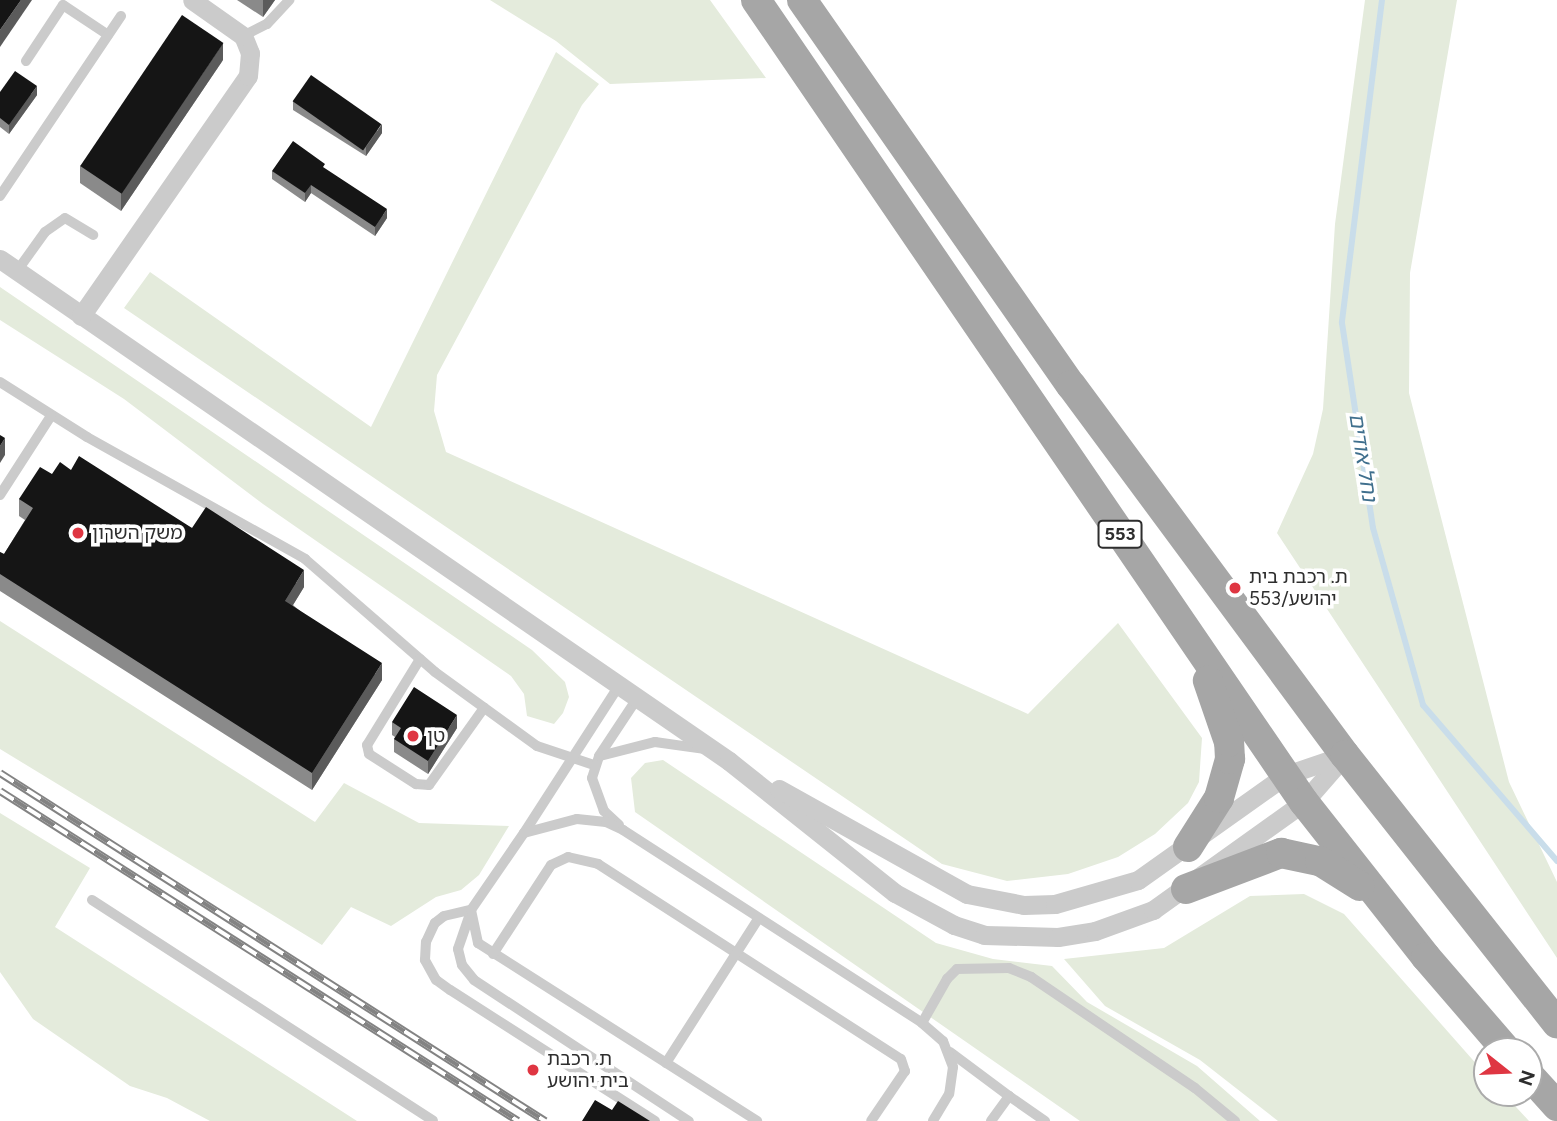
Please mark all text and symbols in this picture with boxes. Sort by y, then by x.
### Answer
water label: נחל אודים [1344,411,1382,503]
road number: 553 [1097,520,1143,548]
place label: משק השרון [92,522,183,544]
marker: משק השרון [70,525,86,541]
place label: ת. רכבת בית יהושע/553 [1249,566,1348,610]
marker: ת. רכבת בית יהושע/553 [1227,580,1243,596]
place label: טן [427,725,445,747]
marker: טן [405,728,421,744]
north arrow [1473,1037,1543,1107]
place label: ת. רכבת בית יהושע [547,1048,629,1092]
marker: ת. רכבת בית יהושע [525,1062,541,1078]
text: N [1513,1067,1540,1089]

